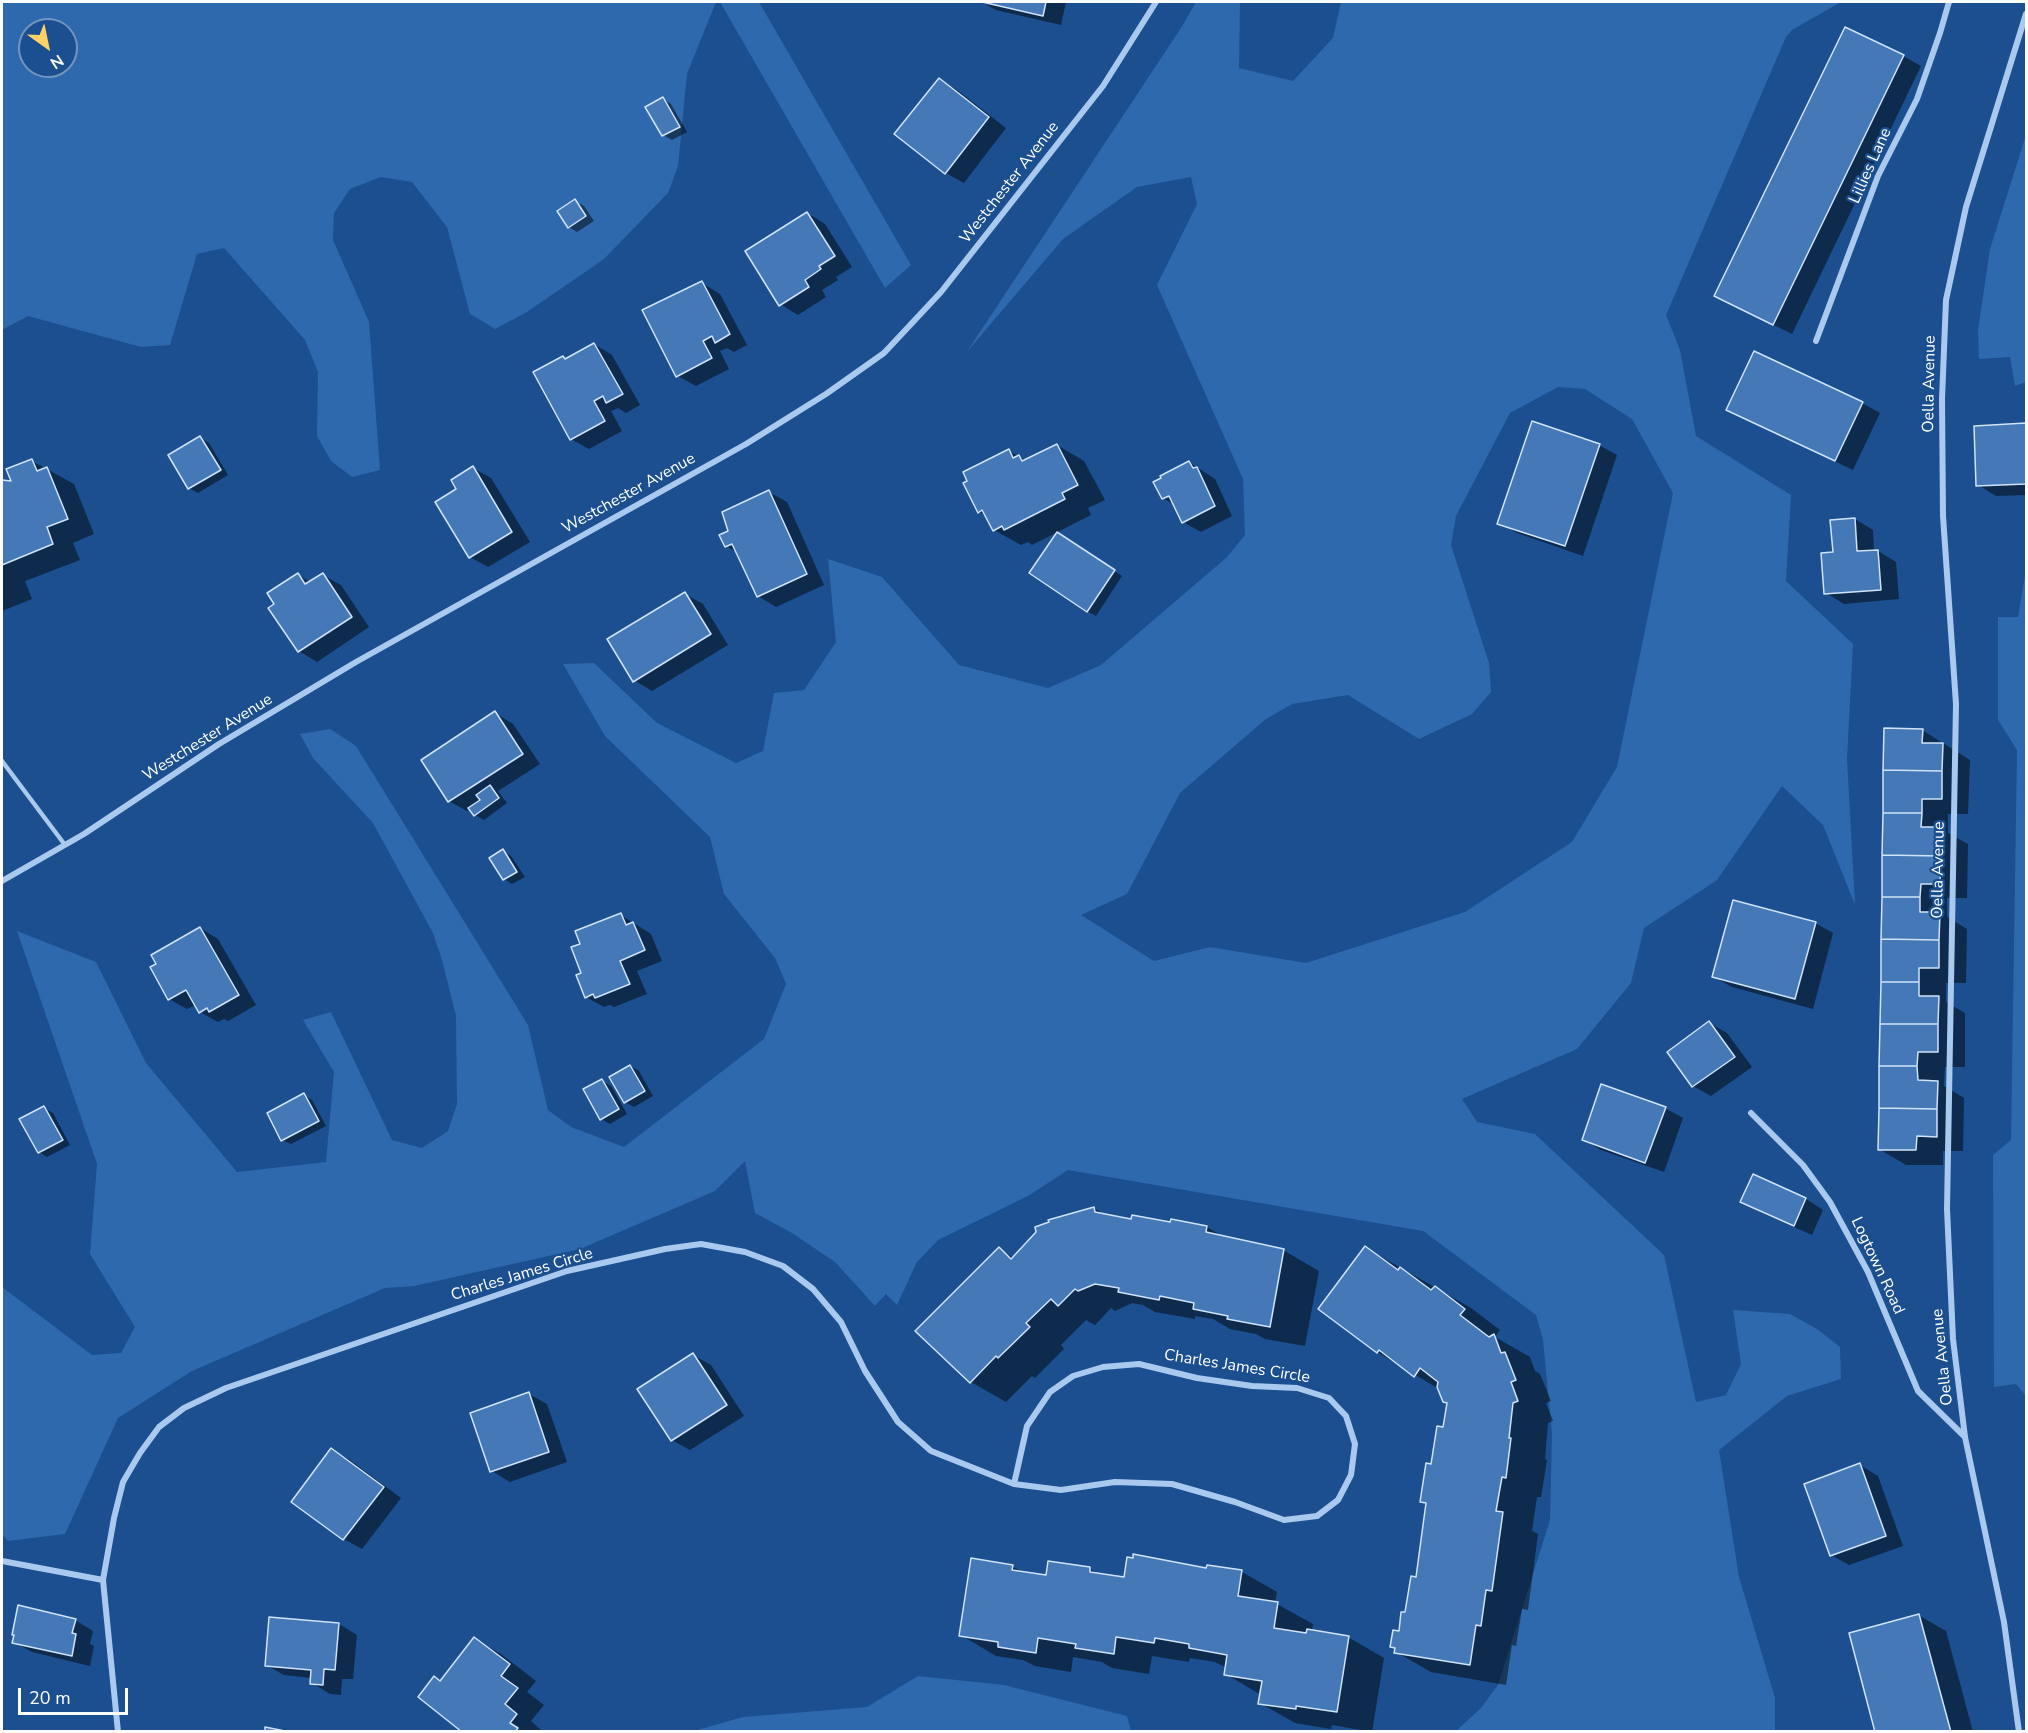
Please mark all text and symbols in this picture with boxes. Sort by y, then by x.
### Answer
north arrow [18,18,78,78]
text: N [46,49,68,74]
street label: Westchester Avenue [956,118,1064,248]
street label: Lillies Lane [1846,125,1896,207]
street label: Oella Avenue [1920,335,1940,433]
street label: Westchester Avenue [559,449,699,539]
street label: Westchester Avenue [140,690,276,786]
street label: Oella Avenue [1929,821,1949,919]
street label: Logtown Road [1846,1214,1908,1318]
street label: Charles James Circle [449,1244,595,1306]
street label: Oella Avenue [1928,1308,1958,1406]
street label: Charles James Circle [1163,1346,1311,1388]
scale bar [21,1676,130,1714]
text: 20 m [29,1686,71,1710]

